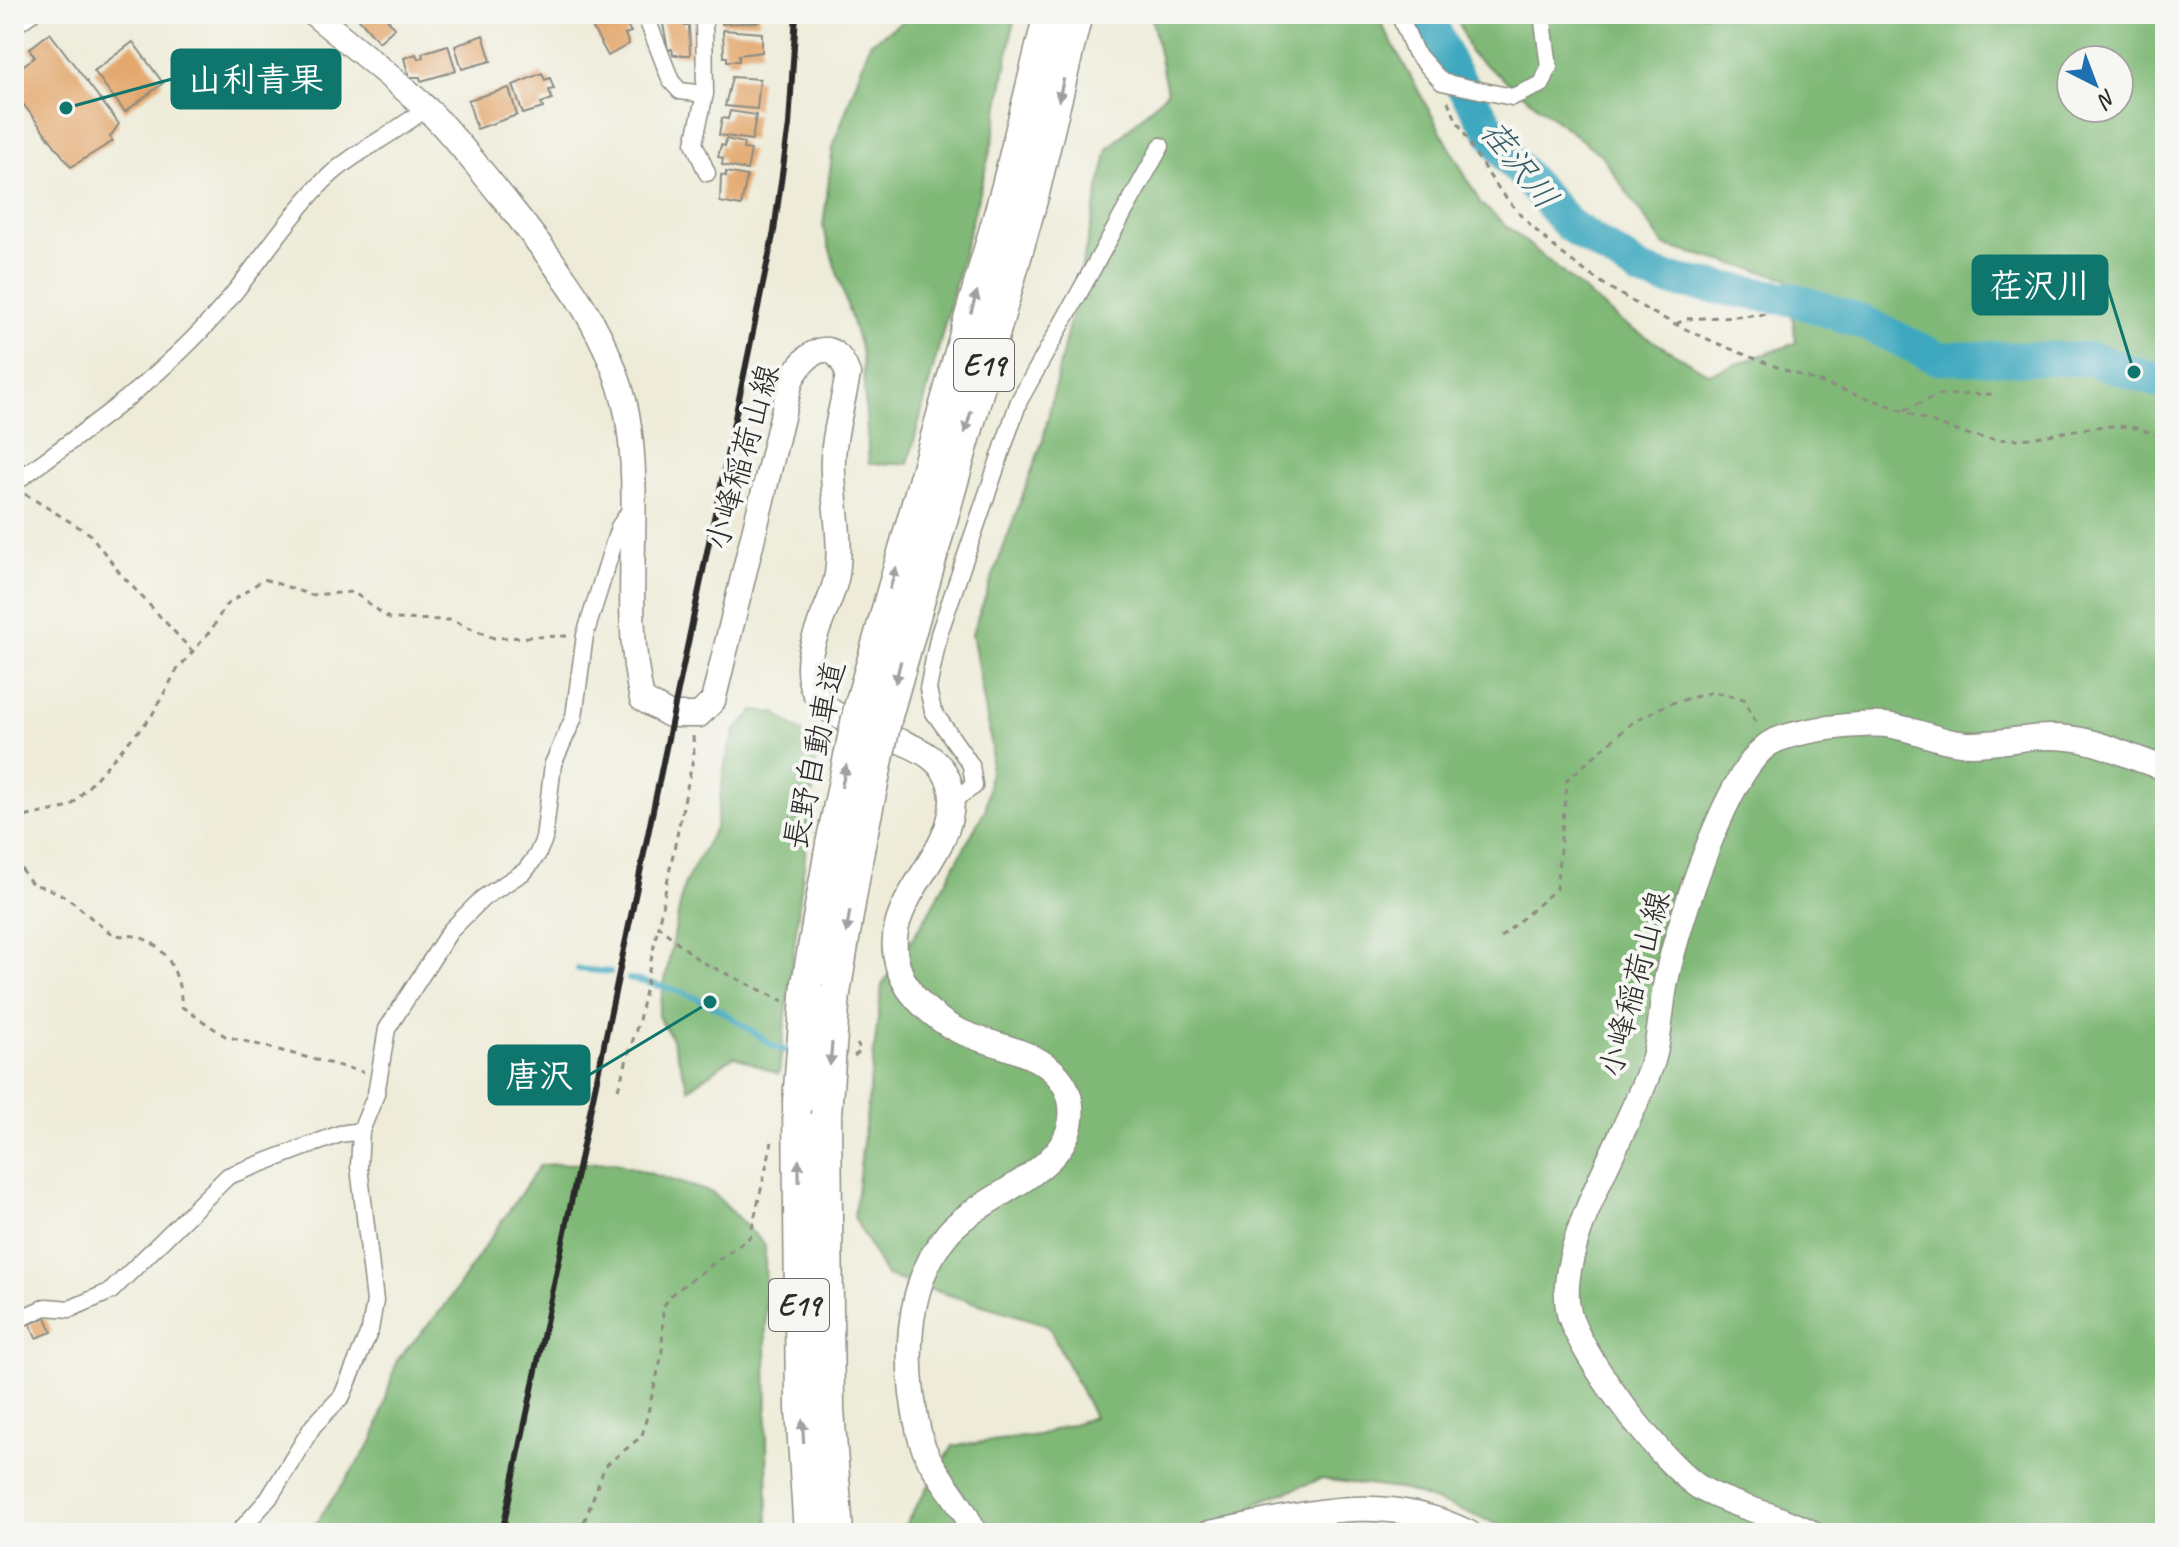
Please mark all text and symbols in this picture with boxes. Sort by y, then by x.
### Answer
north arrow [2055,44,2135,124]
callout: 山利青果 [172,50,340,108]
text: 山利青果 [188,58,324,101]
one-way arrow [1054,78,1066,103]
text: N [2091,83,2122,115]
water label: 荏沢川 [1471,111,1568,218]
callout: 荏沢川 [1973,256,2107,314]
text: 荏沢川 [1989,264,2091,307]
one-way arrow [968,289,981,313]
road number: E19 [954,339,1014,391]
street label: 小峰稲荷山線 [696,359,789,555]
one-way arrow [961,410,974,434]
one-way arrow [888,566,900,591]
street label: 長野自動車道 [774,657,855,853]
one-way arrow [892,659,904,684]
one-way arrow [838,763,851,788]
street label: 小峰稲荷山線 [1590,886,1679,1082]
one-way arrow [841,909,854,934]
one-way arrow [824,1042,837,1067]
callout: 唐沢 [489,1046,589,1104]
text: 唐沢 [505,1054,573,1097]
one-way arrow [793,1158,805,1183]
road number: E19 [769,1279,829,1331]
one-way arrow [796,1418,809,1443]

